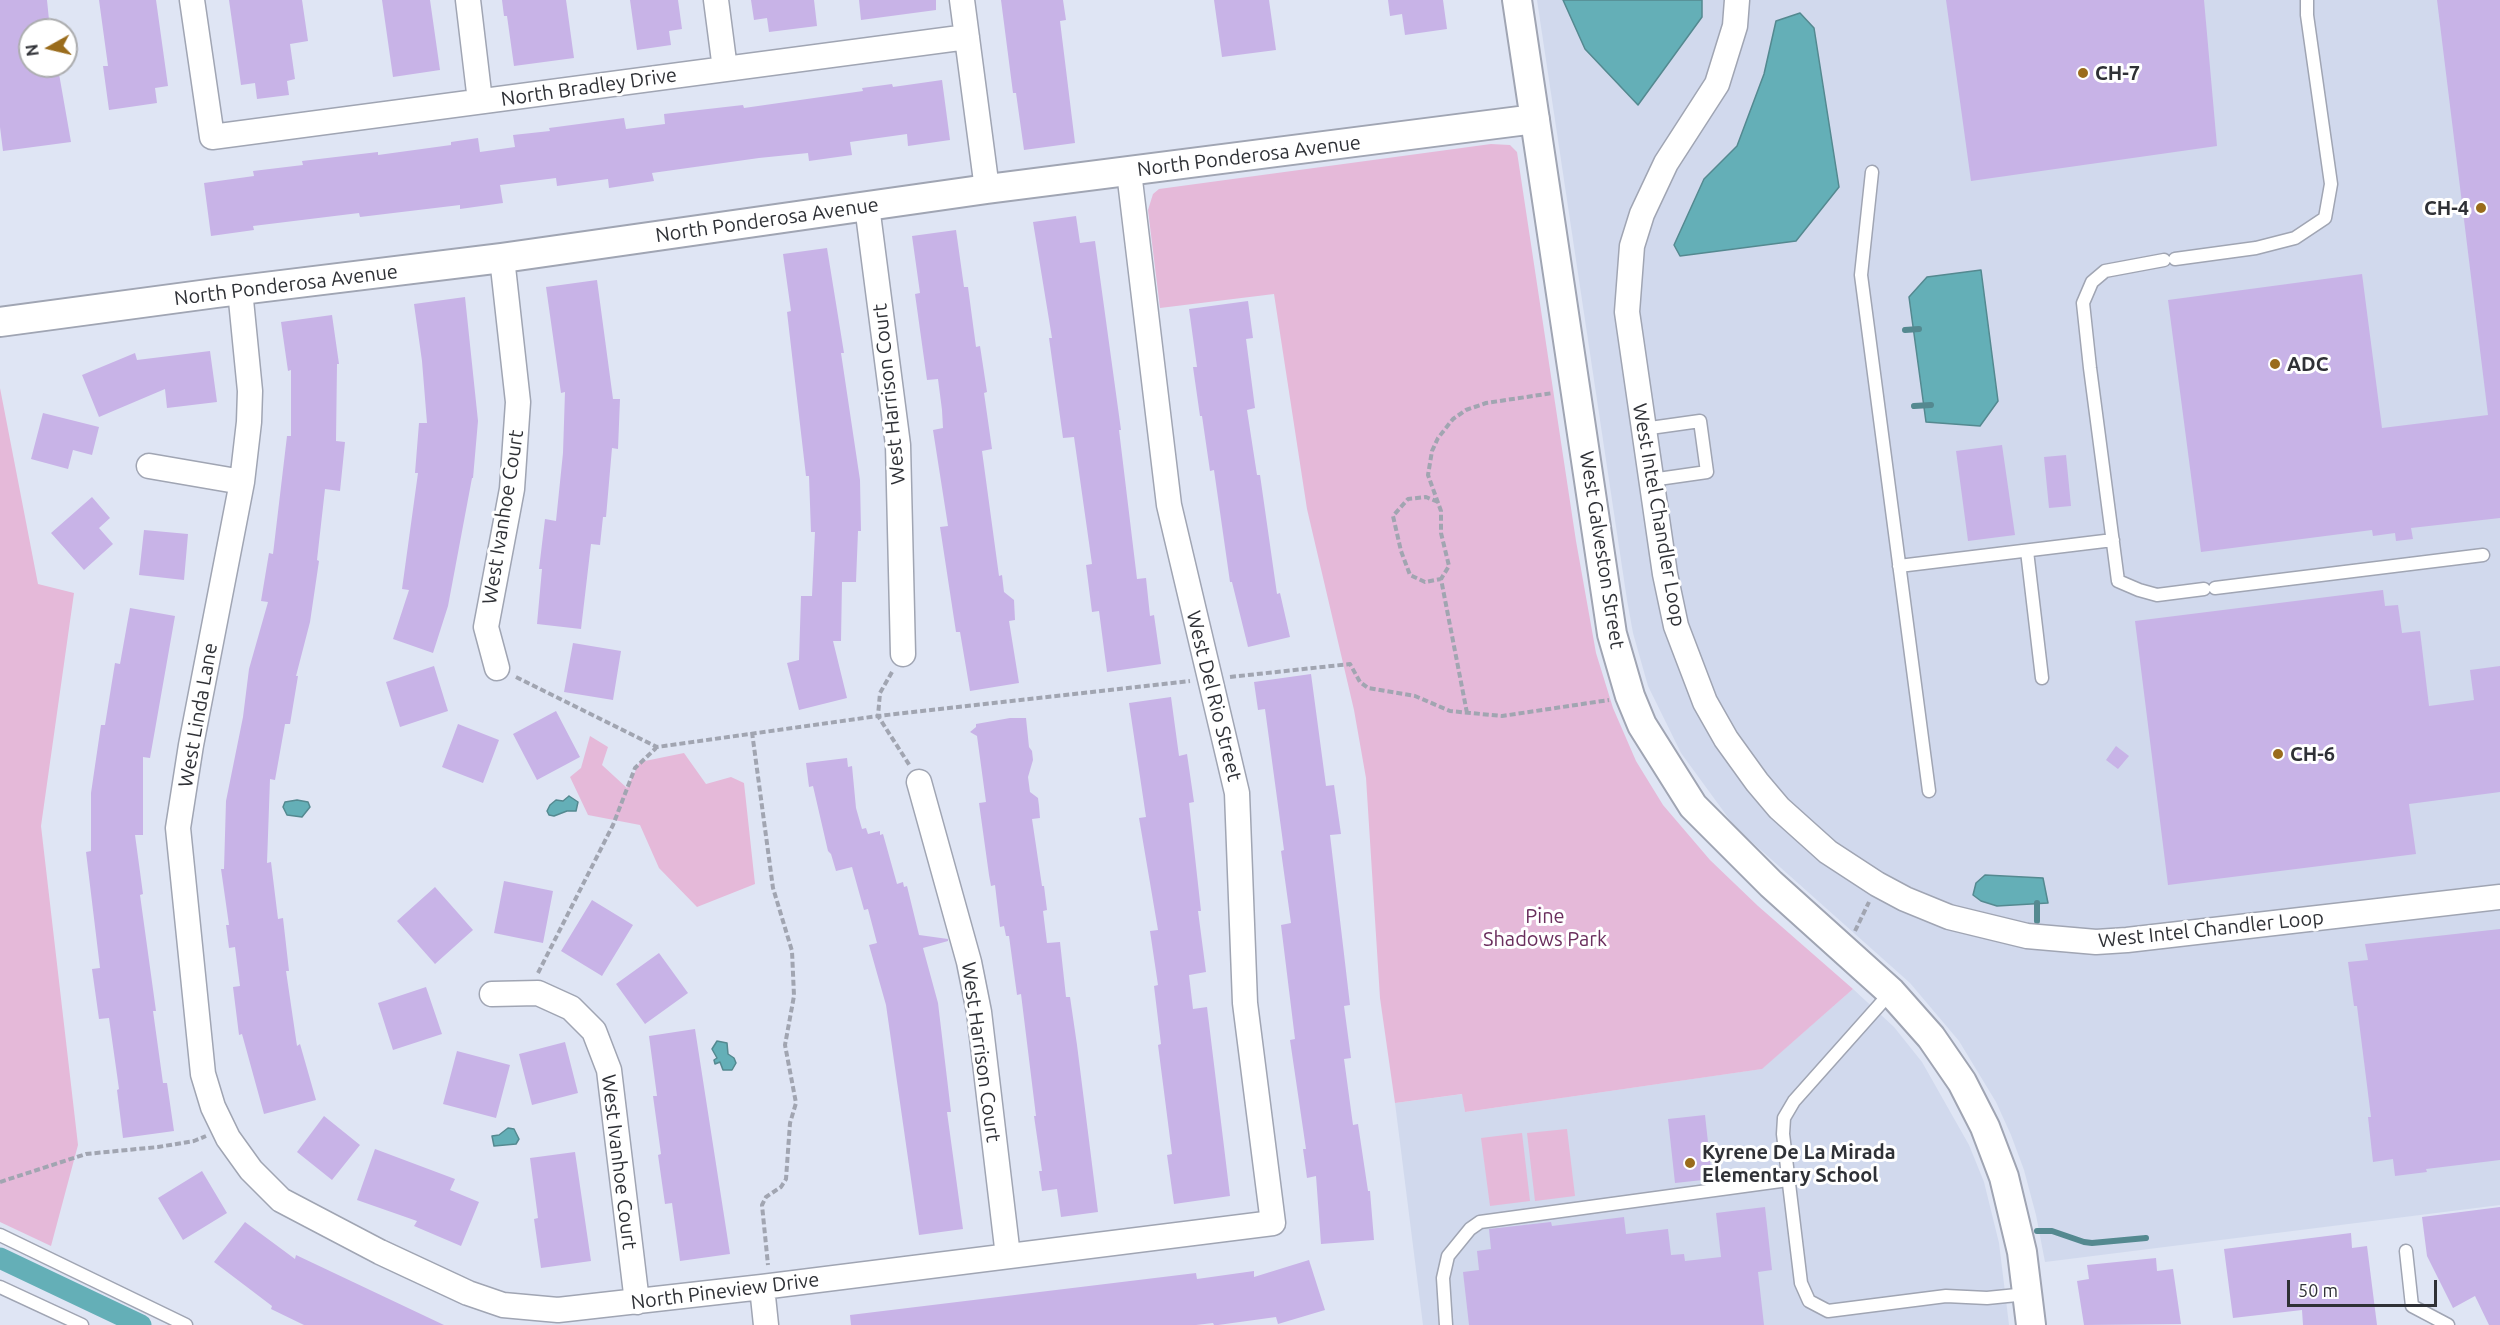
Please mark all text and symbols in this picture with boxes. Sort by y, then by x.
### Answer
north arrow [18,18,78,78]
text: N [22,43,42,57]
place label: CH-7 [2095,61,2140,85]
street label: North Bradley Drive [499,63,679,111]
marker: CH-7 [2076,66,2090,80]
street label: North Ponderosa Avenue [1136,130,1362,182]
street label: North Ponderosa Avenue [654,192,880,248]
place label: CH-4 [2424,196,2469,220]
marker: CH-4 [2474,201,2488,215]
street label: North Ponderosa Avenue [173,259,399,311]
street label: West Harrison Court [868,302,910,486]
place label: ADC [2287,352,2328,376]
marker: ADC [2268,357,2282,371]
street label: West Intel Chandler Loop [1628,401,1690,629]
street label: West Ivanhoe Court [477,428,529,606]
street label: West Galveston Street [1575,449,1629,651]
street label: West Del Rio Street [1181,608,1247,784]
street label: West Linda Lane [173,641,223,789]
place label: CH-6 [2290,742,2335,766]
marker: CH-6 [2271,747,2285,761]
park label: Pine Shadows Park [1483,904,1607,951]
street label: West Intel Chandler Loop [2097,905,2325,953]
street label: West Harrison Court [956,960,1006,1144]
street label: West Ivanhoe Court [596,1073,642,1251]
place label: Kyrene De La Mirada Elementary School [1702,1140,1895,1187]
marker: Kyrene De La Mirada Elementary School [1683,1156,1697,1170]
street label: North Pineview Drive [629,1268,821,1314]
scale bar [2290,1268,2440,1306]
text: 50 m [2298,1280,2338,1300]

